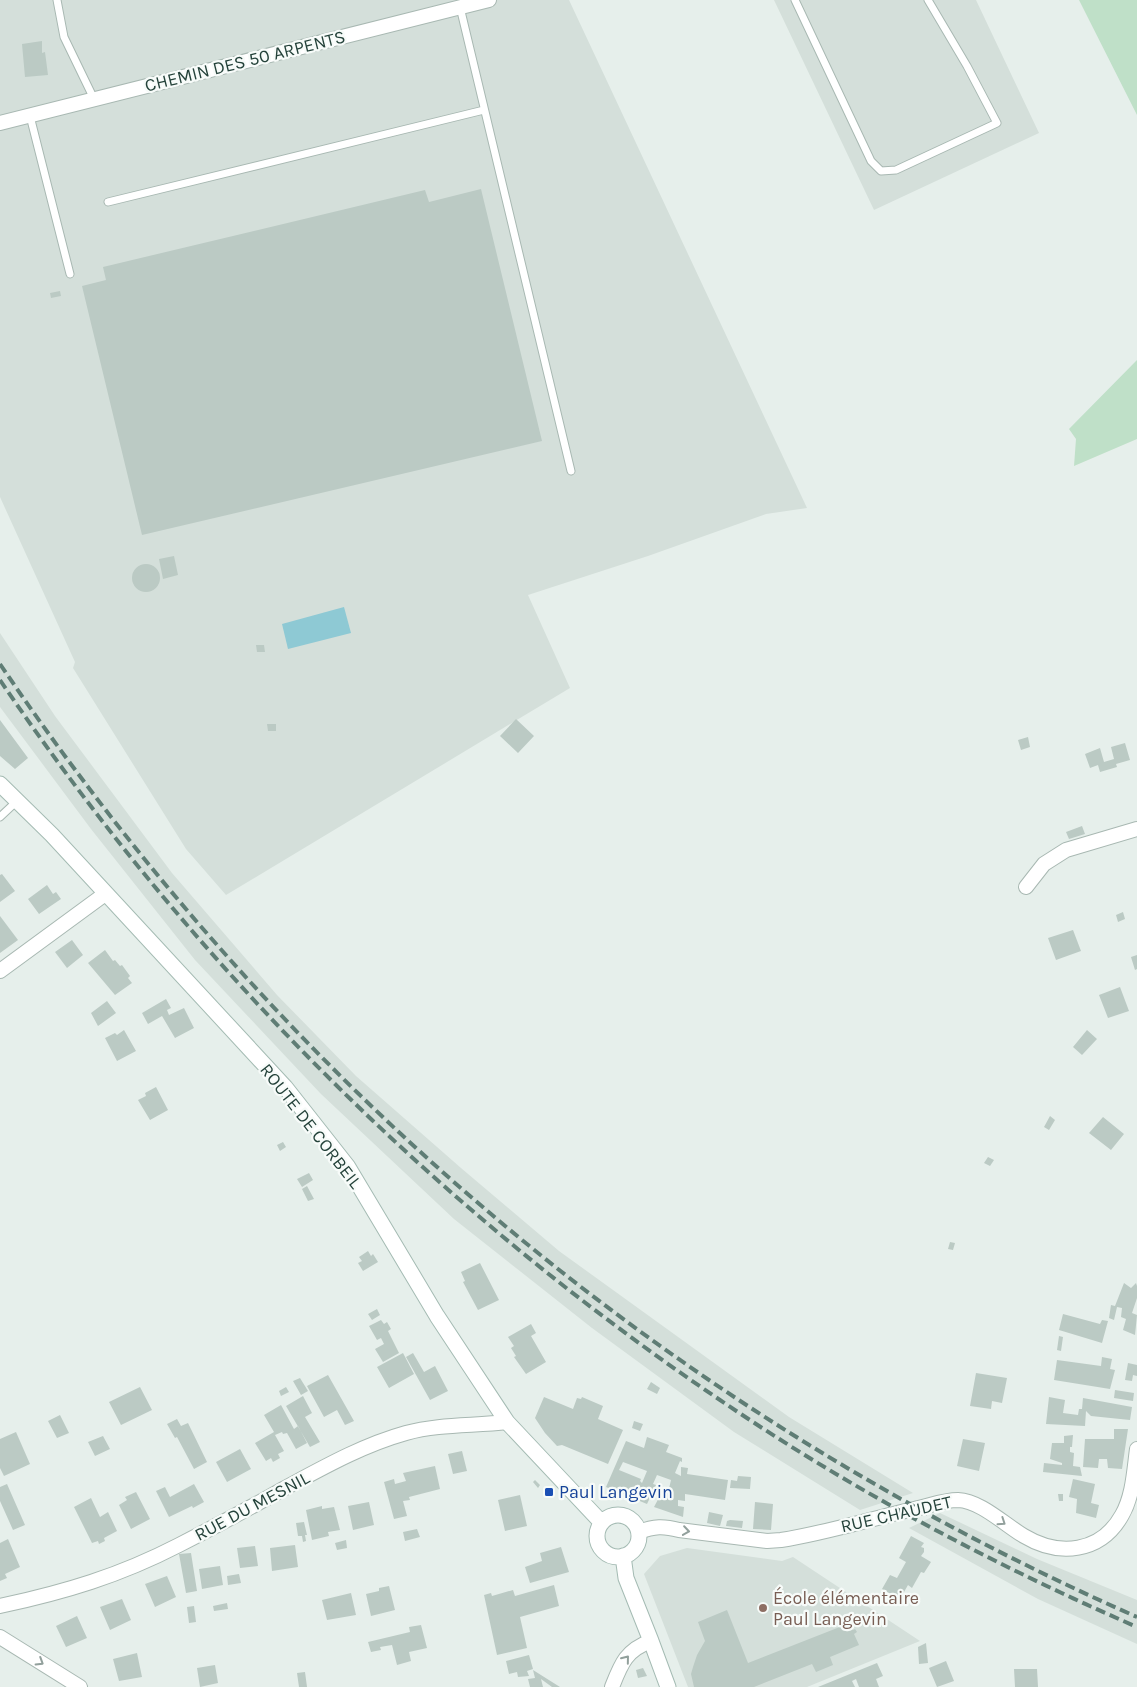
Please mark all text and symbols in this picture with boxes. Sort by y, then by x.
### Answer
street label: CHEMIN DES 50 ARPENTS [142,25,348,97]
street label: ROUTE DE CORBEIL [255,1059,367,1193]
street label: RUE DU MESNIL [191,1466,314,1546]
place label: Paul Langevin [559,1481,673,1503]
marker: Paul Langevin [543,1486,555,1498]
street label: RUE CHAUDET [838,1491,954,1537]
one-way arrow [997,1516,1006,1525]
one-way arrow [683,1525,691,1536]
place label: École élémentaire Paul Langevin [773,1586,919,1630]
marker: École élémentaire Paul Langevin [757,1602,769,1614]
one-way arrow [35,1655,44,1665]
one-way arrow [620,1655,629,1664]

